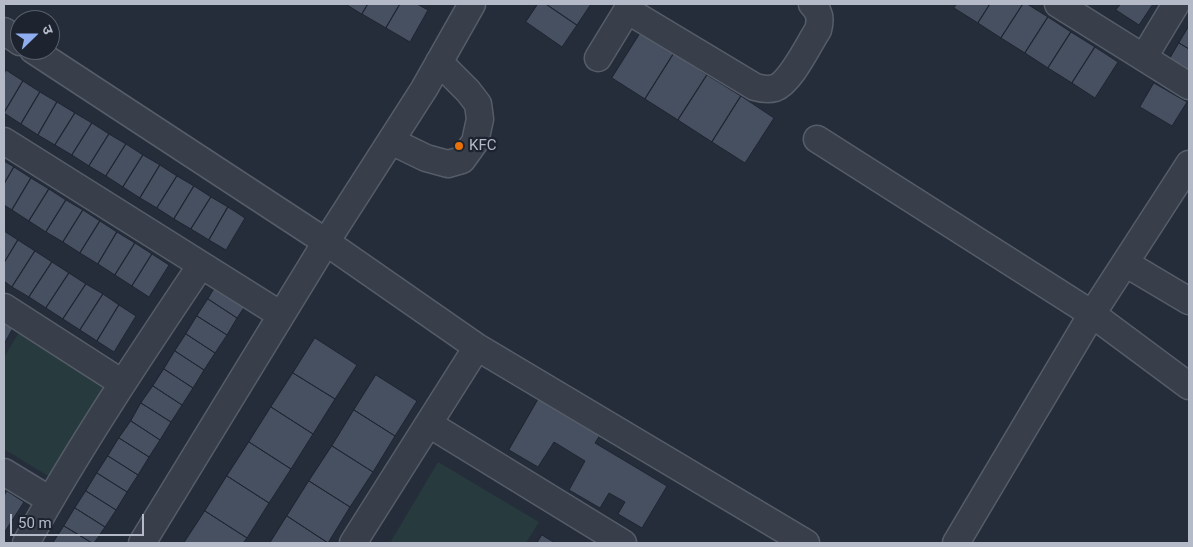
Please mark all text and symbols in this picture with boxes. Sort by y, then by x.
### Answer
north arrow [10,10,60,60]
text: उ [39,23,57,37]
place label: KFC [469,137,496,155]
marker: KFC [453,140,465,152]
scale bar [12,504,146,536]
text: 50 m [18,514,52,532]

